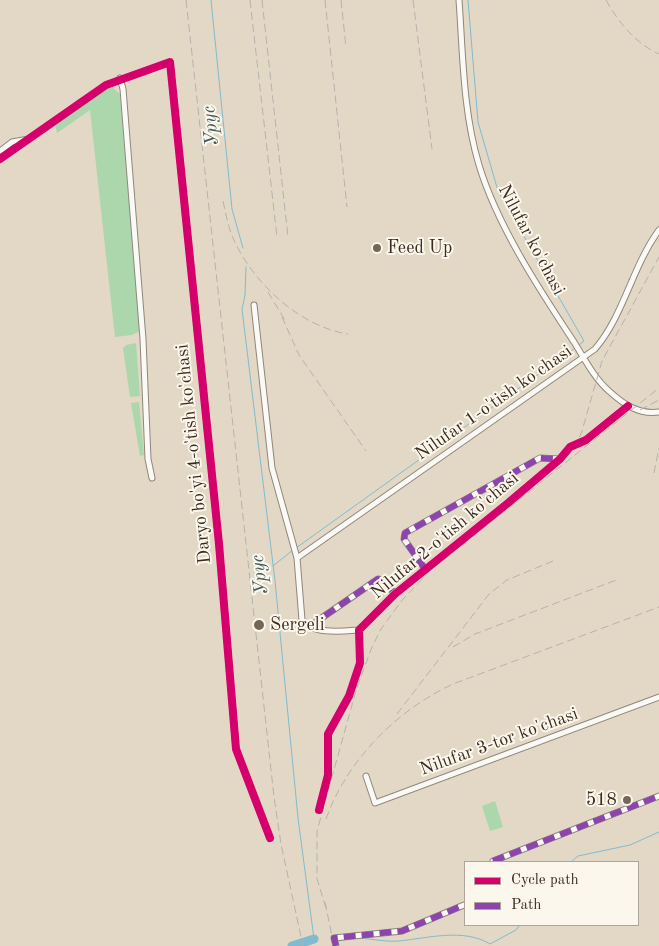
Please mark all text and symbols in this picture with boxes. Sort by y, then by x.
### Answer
water label: Урус [198,104,224,148]
street label: Nilufar ko'chasi [493,181,569,299]
place label: Feed Up [387,237,452,259]
marker: Feed Up [371,242,383,254]
street label: Nilufar 1-o'tish ko'chasi [411,341,577,465]
street label: Daryo bo'yi 4-o'tish ko'chasi [172,343,216,565]
street label: Nilufar 2-o'tish ko'chasi [367,468,523,604]
water label: Урус [246,553,274,597]
place label: Sergeli [270,614,325,636]
marker: Sergeli [252,618,266,632]
street label: Nilufar 3-tor ko'chasi [417,703,581,781]
place label: 518 [586,789,617,811]
marker: 518 [621,794,633,806]
legend [464,861,639,926]
text: Cycle path [511,873,579,888]
text: Path [511,898,541,913]

